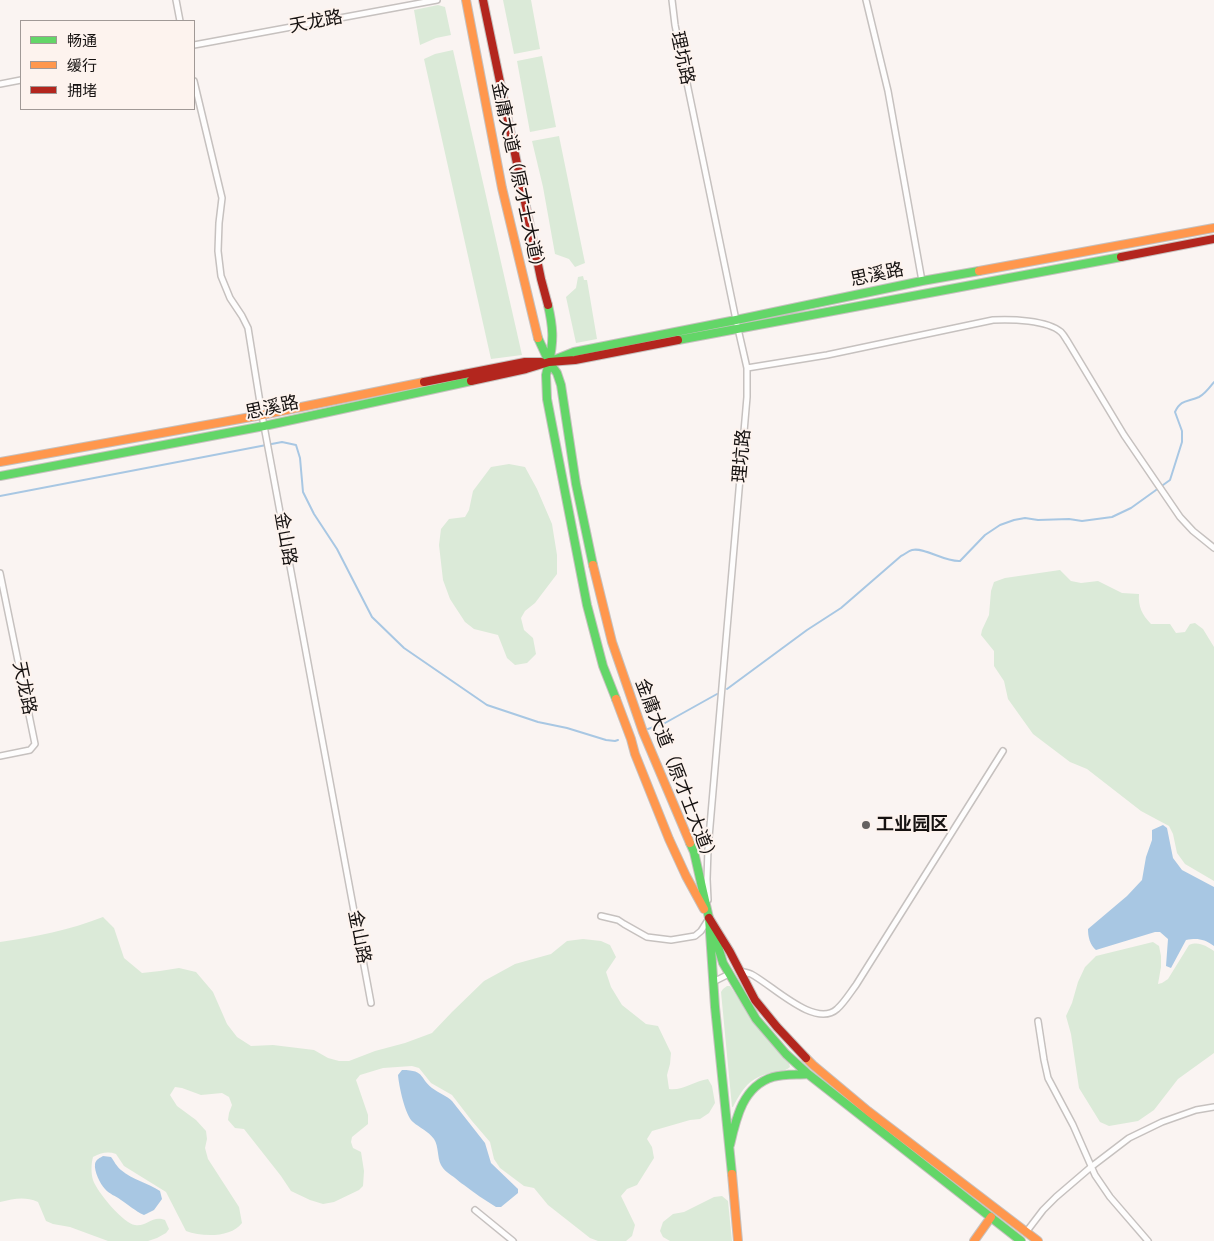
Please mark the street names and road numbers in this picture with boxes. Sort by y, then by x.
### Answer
street label: 天龙路 [287,6,345,38]
street label: 理坑路 [666,29,698,87]
street label: 金庸大道（原才士大道） [487,80,549,278]
street label: 思溪路 [848,259,906,291]
street label: 思溪路 [243,392,301,424]
street label: 理坑路 [729,428,755,484]
street label: 金山路 [270,511,300,567]
street label: 天龙路 [8,659,40,717]
street label: 金庸大道（原才士大道） [630,676,722,868]
street label: 金山路 [343,908,375,966]

